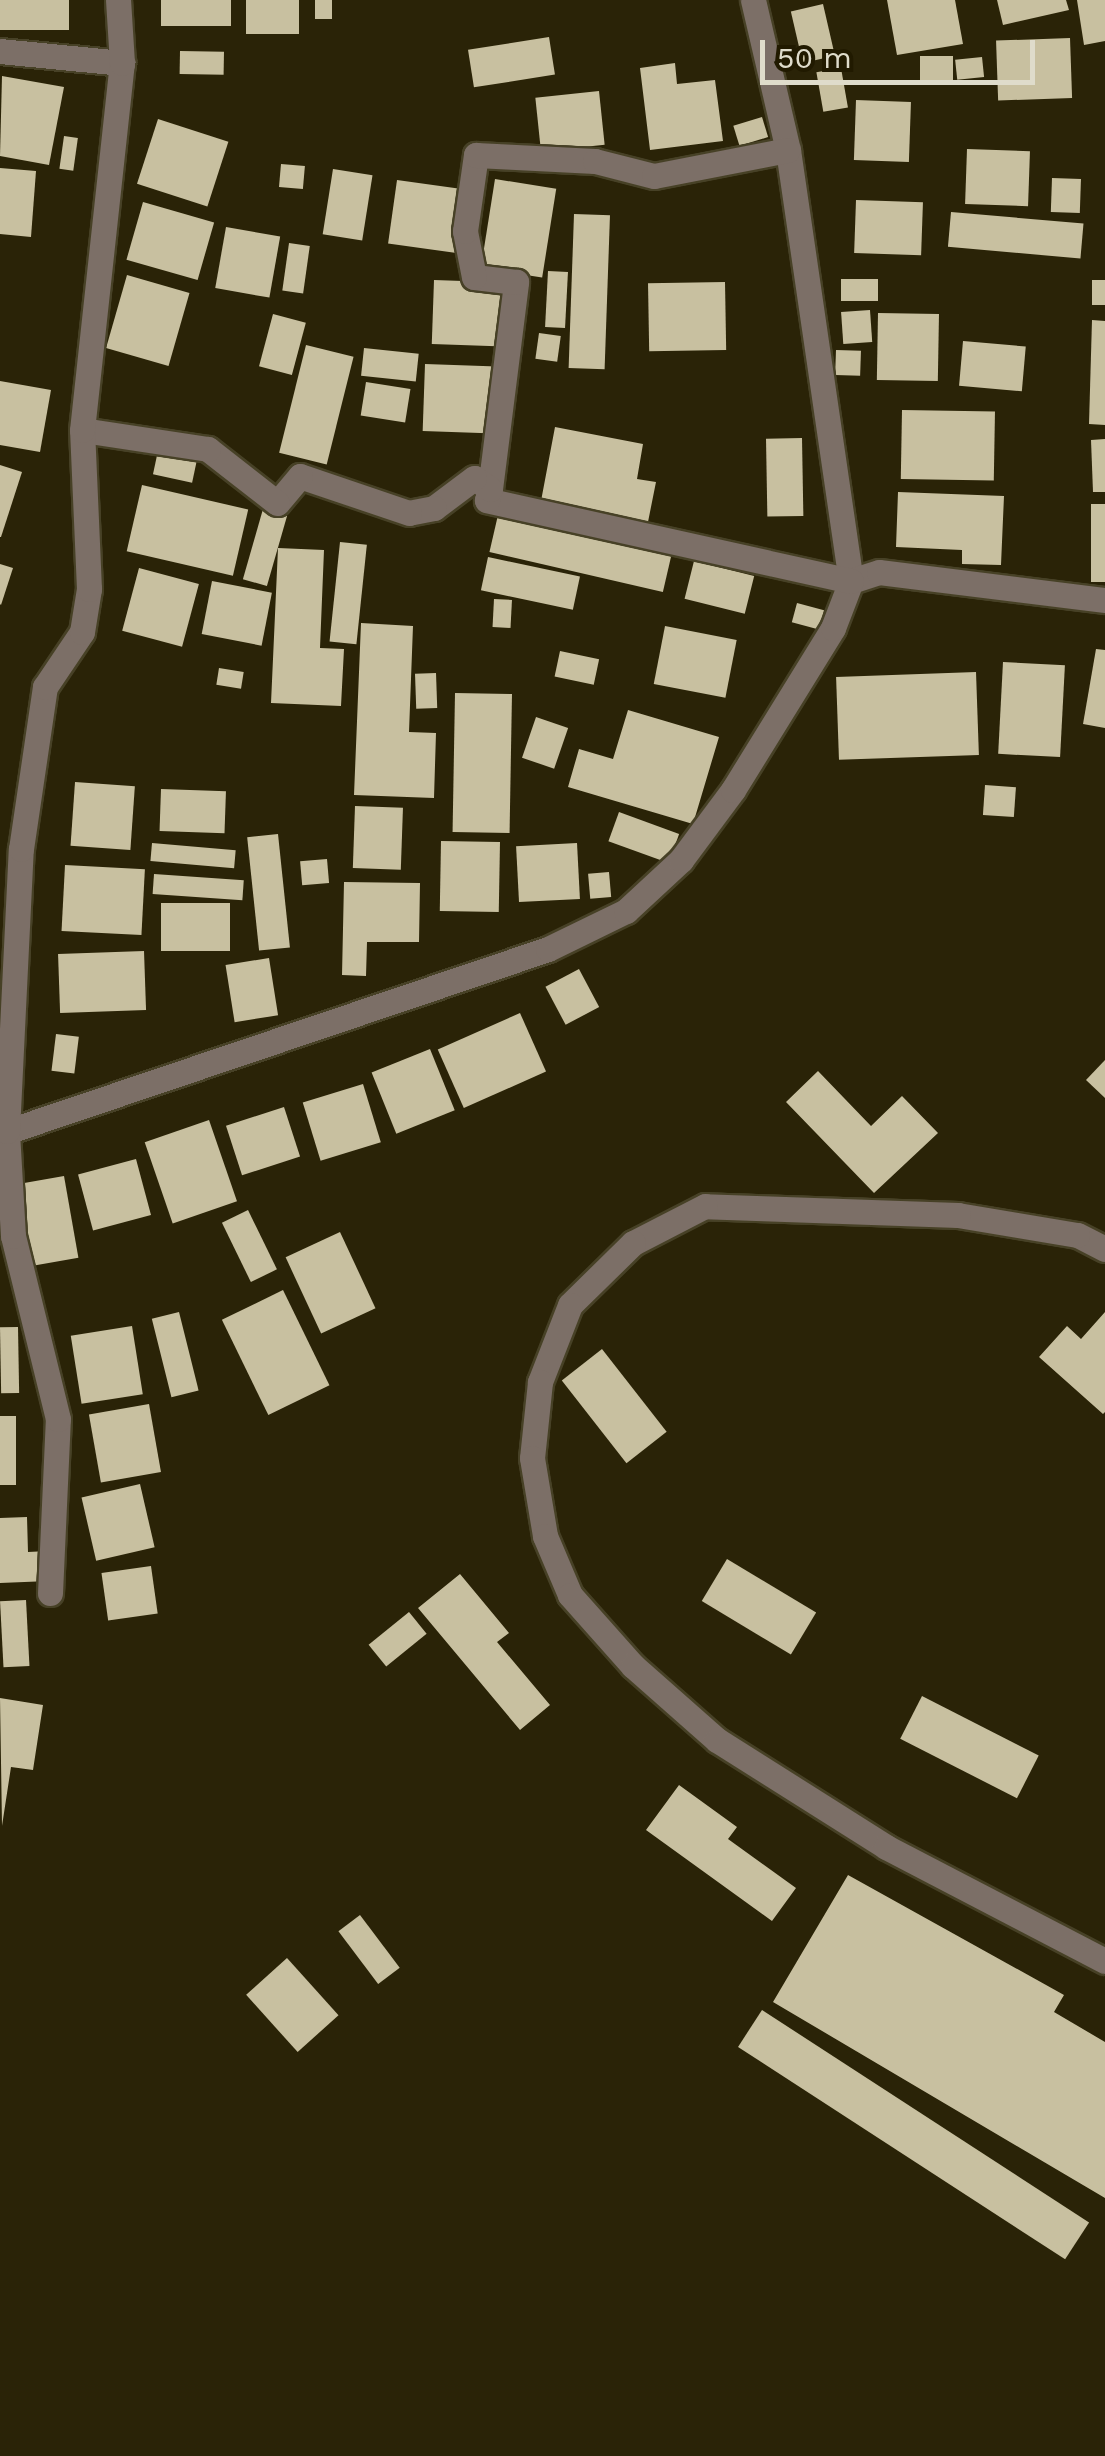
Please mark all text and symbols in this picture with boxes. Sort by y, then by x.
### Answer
scale bar [765,20,1040,82]
text: 50 m [777,40,852,75]

